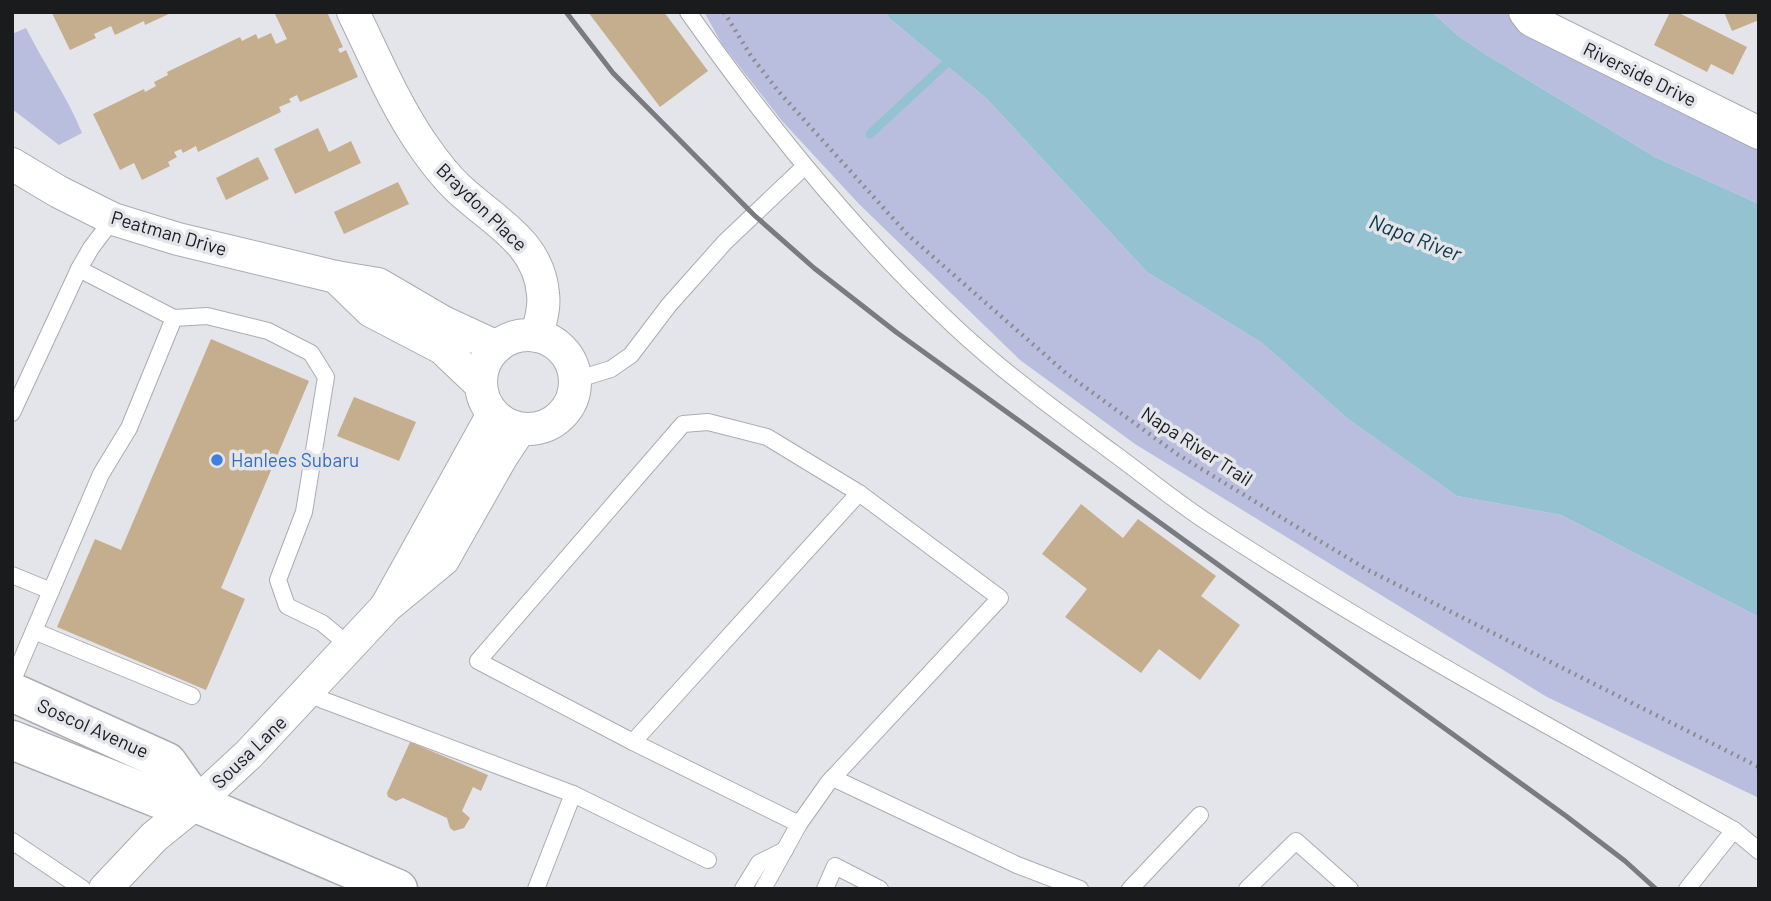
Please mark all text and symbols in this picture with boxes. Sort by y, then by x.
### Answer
street label: Riverside Drive [1580,36,1700,111]
street label: Braydon Place [432,158,532,256]
street label: Peatman Drive [109,205,230,260]
water label: Napa River [1366,208,1466,266]
street label: Napa River Trail [1137,401,1257,490]
place label: Hanlees Subaru [231,448,359,471]
marker: Hanlees Subaru [209,452,225,468]
street label: Soscol Avenue [34,693,152,762]
street label: Sousa Lane [206,710,291,793]

